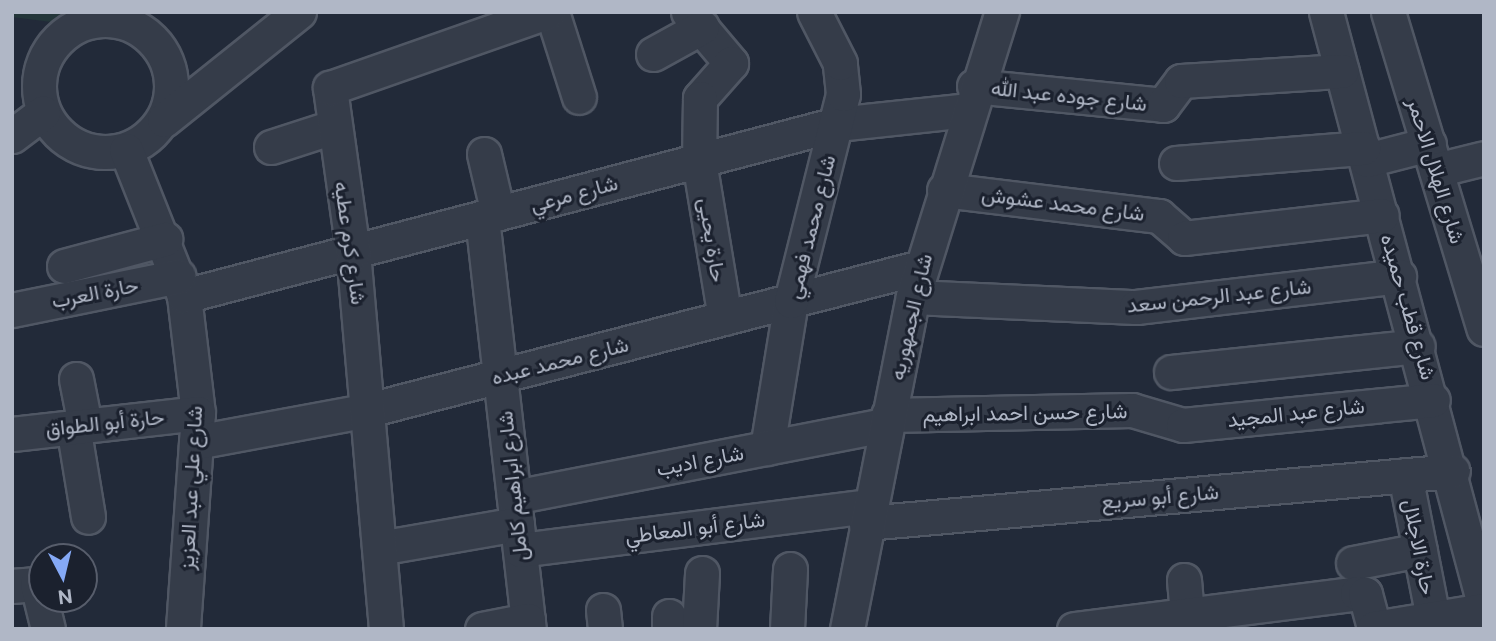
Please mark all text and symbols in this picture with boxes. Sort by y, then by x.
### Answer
street label: شارع جوده عبد الله [990,75,1148,117]
street label: شارع الهلال الاحمر [1402,95,1470,247]
street label: شارع محمد فهمي [781,153,841,301]
street label: شارع مرعي [527,170,621,218]
street label: شارع كرم عطيه [329,180,371,306]
street label: شارع محمد عشوش [980,182,1146,226]
street label: حارة يحيى [693,196,731,284]
street label: شارع قطب حميده [1375,231,1441,383]
street label: شارع الجمهوريه [884,251,938,383]
street label: حارة العرب [50,272,140,314]
street label: شارع عبد الرحمن سعد [1126,274,1312,318]
street label: شارع محمد عبده [489,332,631,390]
street label: شارع عبد المجيد [1226,393,1366,433]
street label: شارع حسن احمد ابراهيم [922,399,1128,427]
street label: حارة أبو الطواق [44,404,166,442]
street label: شارع علي عبد العزيز [174,405,208,571]
street label: شارع ابراهيم كامل [493,410,533,562]
street label: شارع اديب [654,440,746,482]
street label: شارع أبو سريع [1100,479,1220,515]
street label: حارة الاجلال [1397,497,1441,597]
street label: شارع أبو المعاطي [624,507,766,549]
north arrow [28,543,98,613]
text: N [57,585,74,609]

